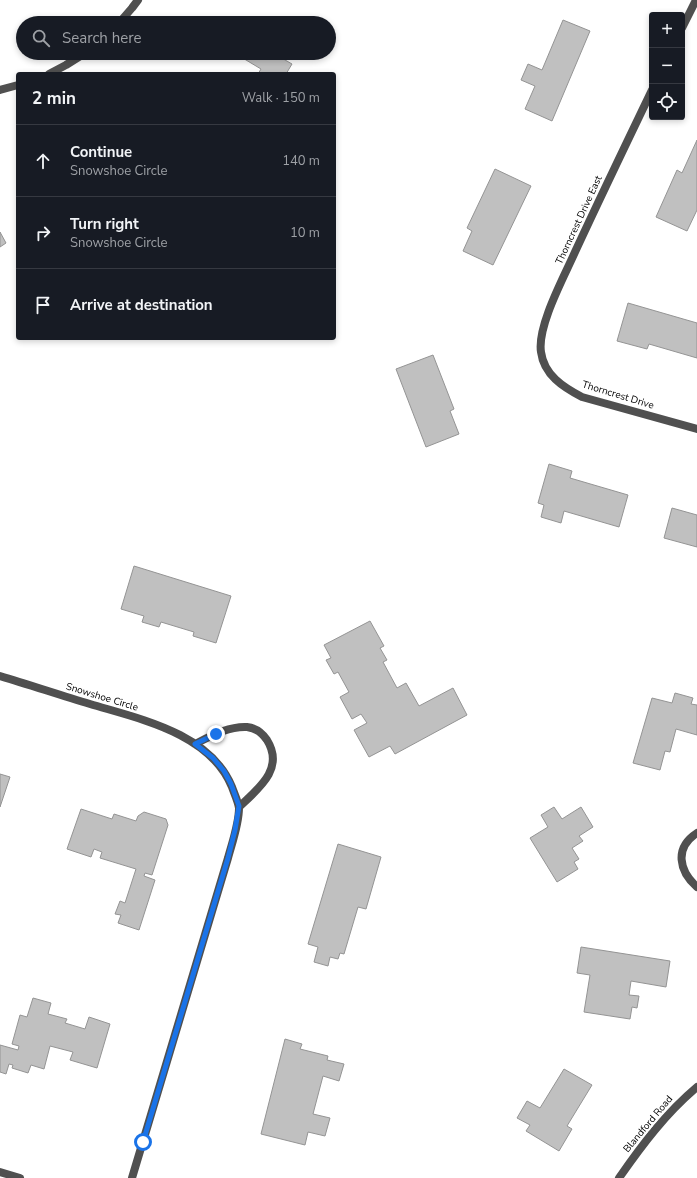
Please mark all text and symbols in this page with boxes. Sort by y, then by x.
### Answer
map controls [649,12,685,120]
button: + [649,12,685,48]
search box [16,16,336,60]
icon: search [30,27,52,49]
text: Search here [62,28,142,48]
button: − [649,48,685,84]
button: locate [649,84,685,120]
text: 2 min [32,87,76,110]
text: Walk · 150 m [242,89,320,107]
text: Continue [70,142,132,162]
icon: ahead [32,150,54,172]
text: 140 m [282,152,320,170]
text: Snowshoe Circle [70,162,168,180]
street label: Thorncrest Drive East [552,173,606,267]
text: Turn right [70,214,139,234]
icon: right [32,222,54,244]
text: 10 m [290,224,320,242]
text: Snowshoe Circle [70,234,168,252]
icon: arrive [32,294,54,316]
text: Arrive at destination [70,295,213,315]
street label: Thorncrest Drive [580,377,656,413]
street label: Snowshoe Circle [64,679,140,715]
route end [207,725,225,743]
street label: Blandford Road [620,1092,676,1155]
route start [134,1133,152,1151]

